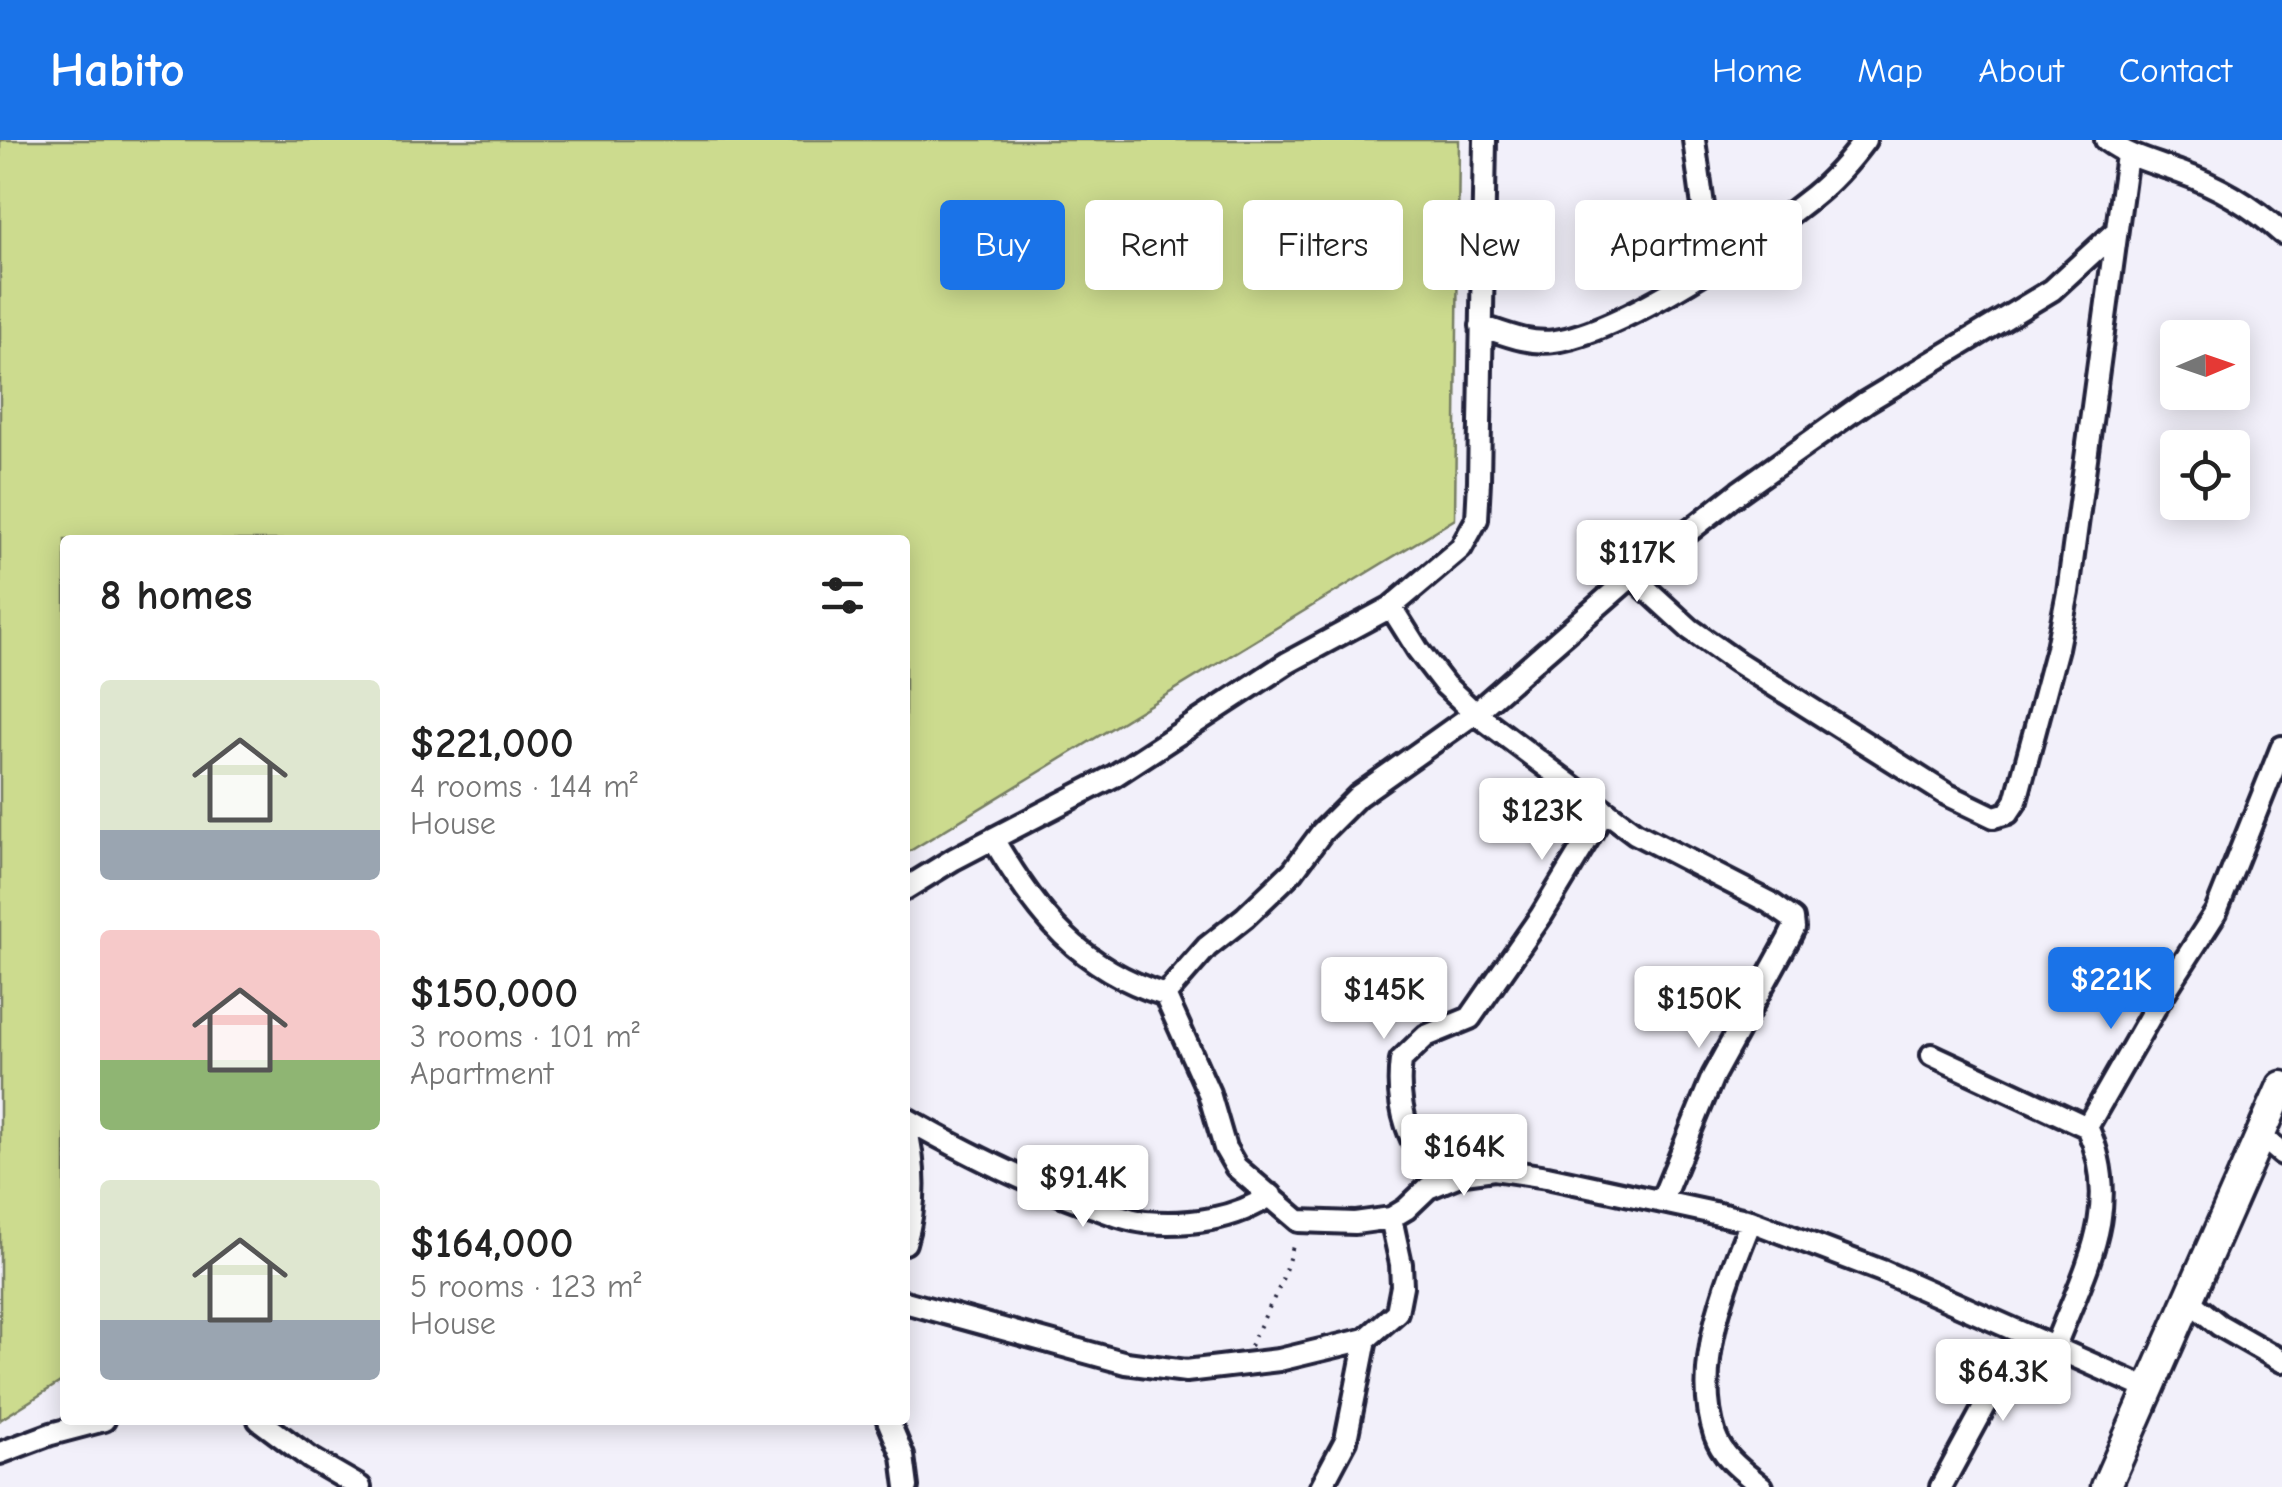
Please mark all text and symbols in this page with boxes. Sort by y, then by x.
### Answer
text: Habito [50,43,185,98]
text: Home [1712,50,1802,91]
text: Map [1857,50,1923,91]
text: About [1978,50,2064,91]
text: Contact [2119,50,2232,91]
chip: Buy [940,200,1065,290]
chip: Rent [1085,200,1223,290]
chip: Filters [1243,200,1403,290]
chip: New [1423,200,1555,290]
chip: Apartment [1575,200,1802,290]
north arrow [2160,320,2250,410]
map controls [2160,320,2250,520]
button: locate [2160,430,2250,520]
pin: $117K [1567,520,1707,605]
text: $117K [1599,534,1675,571]
icon: filters [815,568,870,623]
text: 8 homes [100,571,252,620]
text: $221,000 [410,719,574,768]
icon: home [180,720,300,840]
text: 4 rooms · 144 m² [410,768,638,805]
pin: $123K [1472,778,1612,863]
text: $123K [1501,792,1583,829]
text: House [410,805,496,842]
pin: $221K [2041,947,2181,1032]
pin: $145K [1314,957,1454,1042]
text: $221K [2070,961,2152,998]
pin: $150K [1629,966,1769,1051]
text: $150,000 [410,969,578,1018]
icon: home [180,970,300,1090]
text: $145K [1343,971,1425,1008]
text: $150K [1656,980,1742,1017]
text: 3 rooms · 101 m² [410,1018,640,1055]
text: Apartment [410,1055,553,1092]
pin: $164K [1394,1114,1534,1199]
text: $164K [1423,1128,1505,1165]
pin: $91.4K [1002,1145,1164,1230]
text: $91.4K [1039,1159,1127,1196]
text: $164,000 [410,1219,574,1268]
icon: home [180,1220,300,1340]
text: 5 rooms · 123 m² [410,1268,642,1305]
text: House [410,1305,496,1342]
pin: $64.3K [1922,1339,2084,1424]
text: $64.3K [1958,1353,2048,1390]

